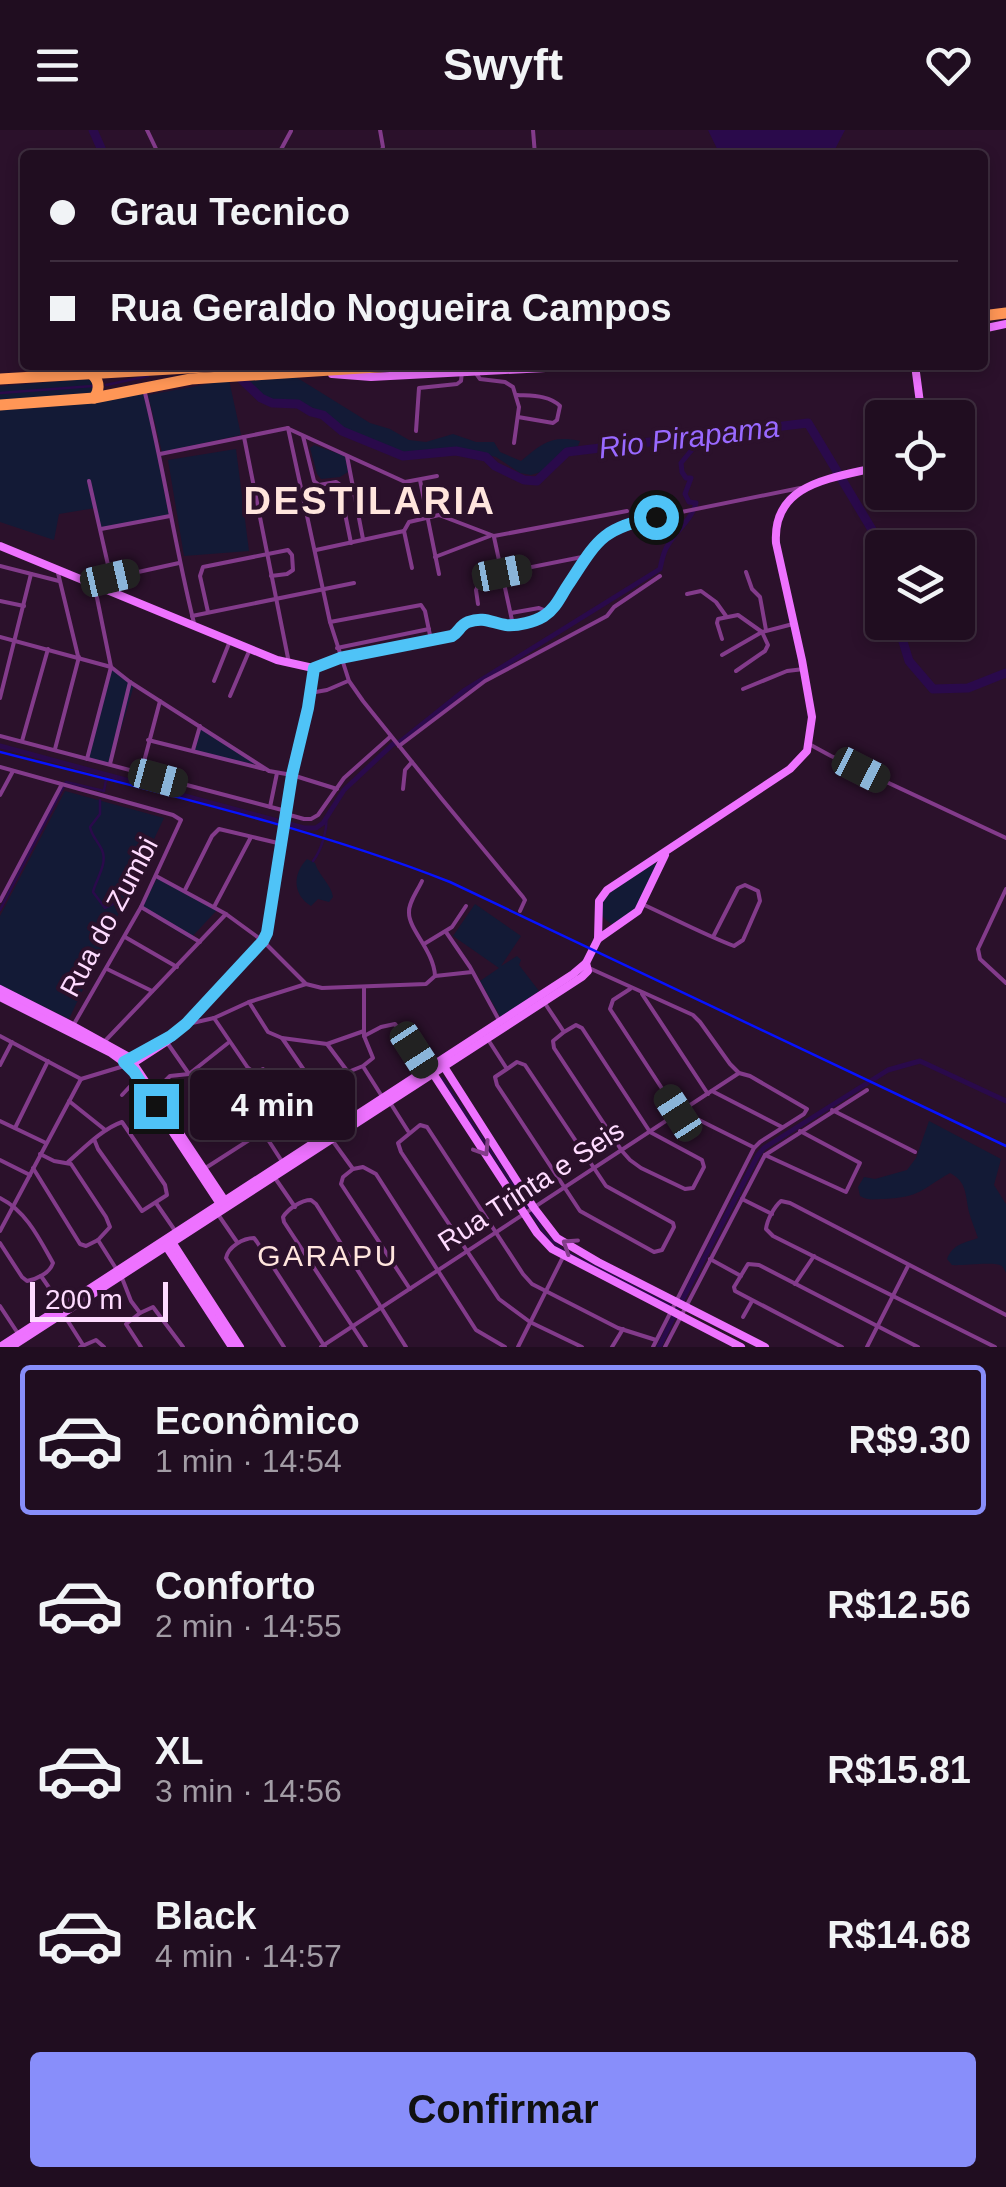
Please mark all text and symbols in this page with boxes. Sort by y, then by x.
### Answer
icon: menu [30,38,85,93]
icon: heart [921,38,976,93]
text: Swyft [443,39,563,90]
text: Grau Tecnico [110,191,350,233]
text: Rua Geraldo Nogueira Campos [110,287,672,329]
map controls [865,400,975,640]
button: locate [865,400,975,510]
water label: Rio Pirapama [597,410,781,464]
district label: DESTILARIA [244,480,497,522]
route start [634,495,679,540]
button: layers [865,530,975,640]
car [470,553,534,593]
car [77,557,143,599]
car [827,743,895,797]
car [125,756,191,800]
street label: Rua do Zumbi [54,832,164,1002]
car [385,1017,443,1083]
callout: 4 min [191,1071,356,1141]
car [649,1080,707,1146]
route end [134,1084,179,1129]
text: 4 min [231,1087,314,1123]
street label: Rua Trinta e Seis [432,1115,630,1257]
one-way arrow [471,1138,489,1157]
one-way arrow [562,1238,580,1257]
district label: GARAPU [257,1239,399,1272]
scale bar [30,1277,168,1322]
text: 200 m [45,1284,123,1315]
icon: car [35,1395,125,1485]
text: Econômico [155,1400,360,1442]
text: R$9.30 [848,1419,971,1461]
text: 1 min · 14:54 [155,1443,342,1479]
icon: car [35,1560,125,1650]
text: Conforto [155,1565,315,1607]
text: R$12.56 [827,1584,971,1626]
text: 2 min · 14:55 [155,1608,342,1644]
icon: car [35,1725,125,1815]
text: XL [155,1730,204,1772]
text: R$15.81 [827,1749,971,1791]
text: 3 min · 14:56 [155,1773,342,1809]
icon: car [35,1890,125,1980]
text: Black [155,1895,256,1937]
text: R$14.68 [827,1914,971,1956]
text: 4 min · 14:57 [155,1938,342,1974]
button: Confirmar [30,2052,976,2167]

